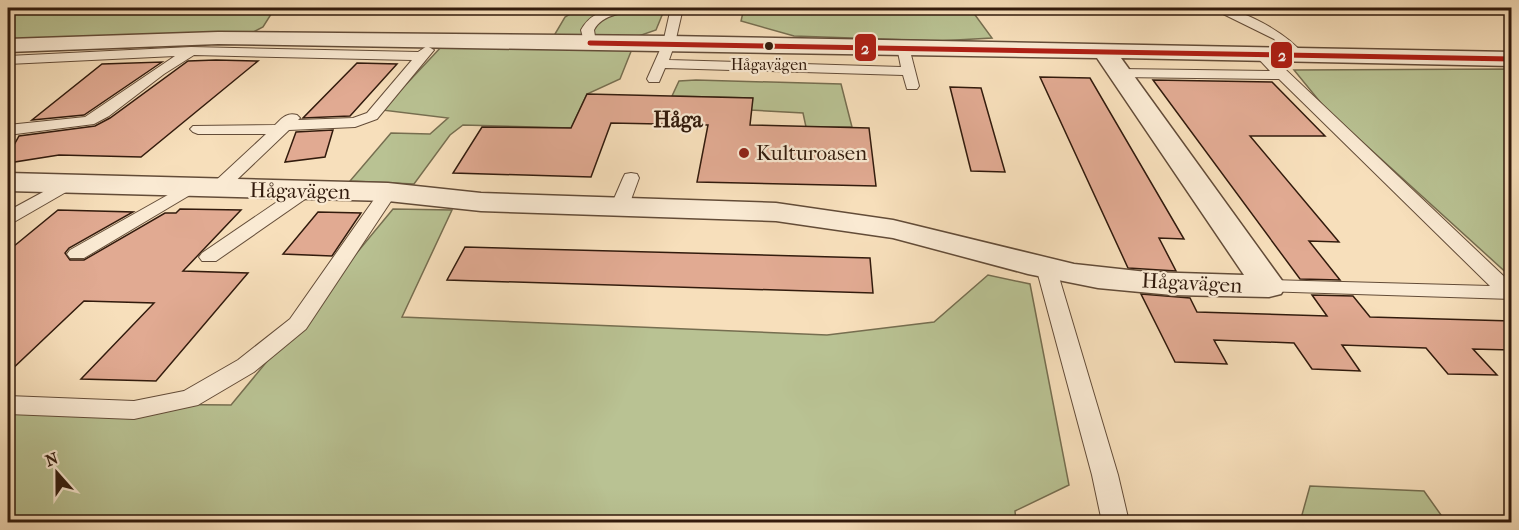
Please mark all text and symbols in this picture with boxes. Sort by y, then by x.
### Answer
line badge: 2 [854,33,877,62]
text: 2 [861,39,869,58]
marker: Hågavägen [763,40,775,52]
line badge: 2 [1270,41,1293,69]
text: 2 [1278,46,1286,65]
place label: Hågavägen [731,55,808,74]
district label: Håga [653,107,704,133]
place label: Kulturoasen [756,141,867,165]
marker: Kulturoasen [737,146,751,160]
street label: Hågavägen [249,178,351,204]
street label: Hågavägen [1141,268,1243,298]
north arrow [27,443,87,503]
text: N [43,448,62,471]

